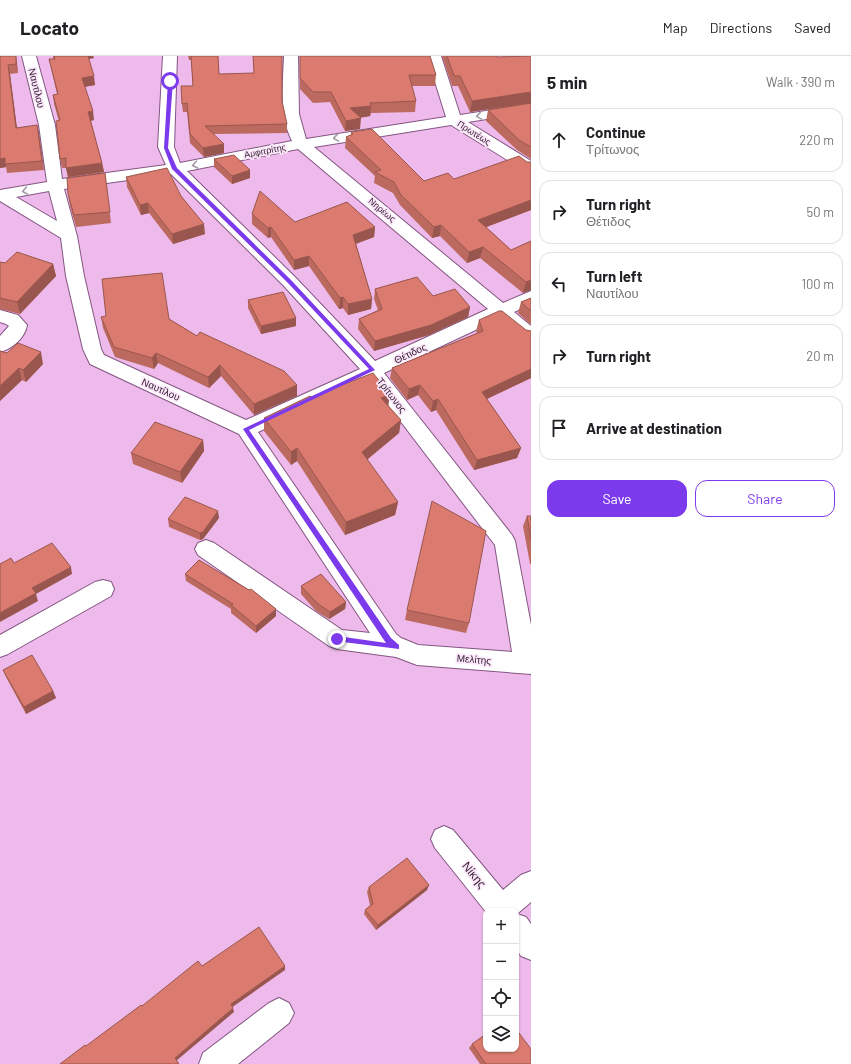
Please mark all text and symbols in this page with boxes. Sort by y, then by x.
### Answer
text: Locato [20,16,79,39]
text: Map [663,19,688,36]
text: Directions [710,19,772,36]
text: Saved [794,19,831,36]
street label: Ναυτίλου [26,67,48,109]
route start [161,72,179,90]
text: 5 min [547,72,587,92]
text: Walk · 390 m [766,74,835,90]
one-way arrow [476,111,482,120]
street label: Πρωτέως [455,118,494,148]
text: Continue [586,123,646,141]
icon: ahead [548,129,570,151]
text: 220 m [799,132,834,148]
one-way arrow [333,134,340,142]
street label: Αμφιτρίτης [243,141,287,160]
text: Τρίτωνος [586,141,639,157]
one-way arrow [192,160,198,169]
one-way arrow [22,186,28,195]
street label: Νηρέως [367,195,399,225]
text: Turn right [586,195,651,213]
icon: right [548,201,570,223]
text: 50 m [807,204,834,220]
text: Θέτιδος [586,213,631,229]
text: Turn left [586,267,642,285]
icon: left [548,273,570,295]
text: 100 m [801,276,834,292]
text: Ναυτίλου [586,285,639,301]
street label: Θέτιδος [392,340,428,366]
icon: right [548,345,570,367]
text: Turn right [586,347,651,365]
text: 20 m [806,348,834,364]
street label: Ναυτίλου [140,375,182,403]
street label: Τρίτωνος [375,375,409,415]
icon: arrive [548,417,570,439]
text: Arrive at destination [586,419,722,437]
button: Save [547,480,687,517]
button: Share [695,480,835,517]
route end [328,630,346,648]
street label: Μελίτης [456,652,492,666]
street label: Νίκης [459,858,490,891]
map controls [483,908,519,1052]
button: + [483,908,519,944]
button: − [483,944,519,980]
button: locate [483,980,519,1016]
button: layers [483,1016,519,1052]

